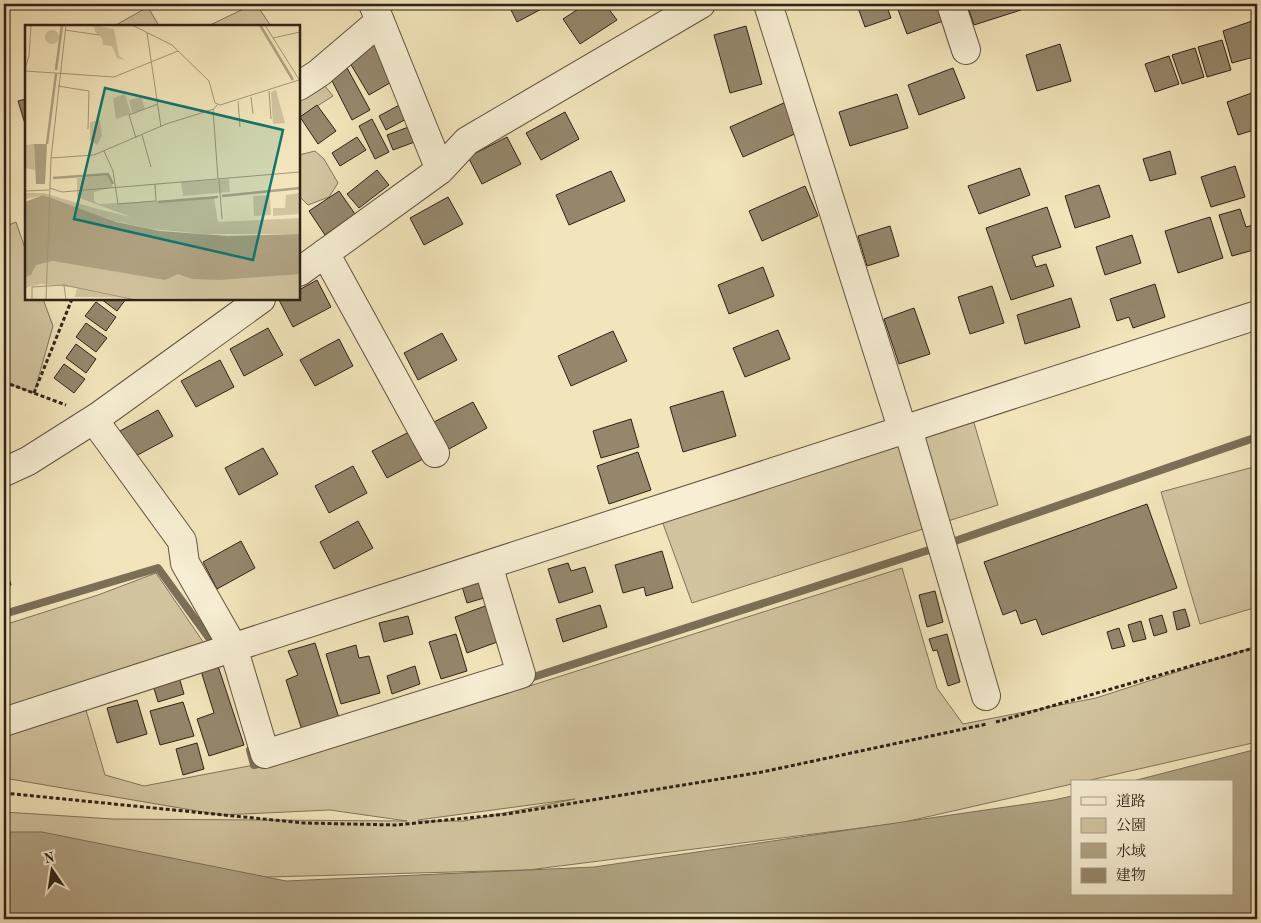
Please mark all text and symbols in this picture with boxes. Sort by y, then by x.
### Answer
inset map [25,25,300,300]
legend [1071,780,1234,896]
text: 道路 [1116,793,1146,810]
text: 公園 [1116,817,1146,834]
text: 水域 [1116,843,1146,860]
north arrow [28,846,78,896]
text: N [43,850,56,866]
text: 建物 [1116,867,1146,884]

